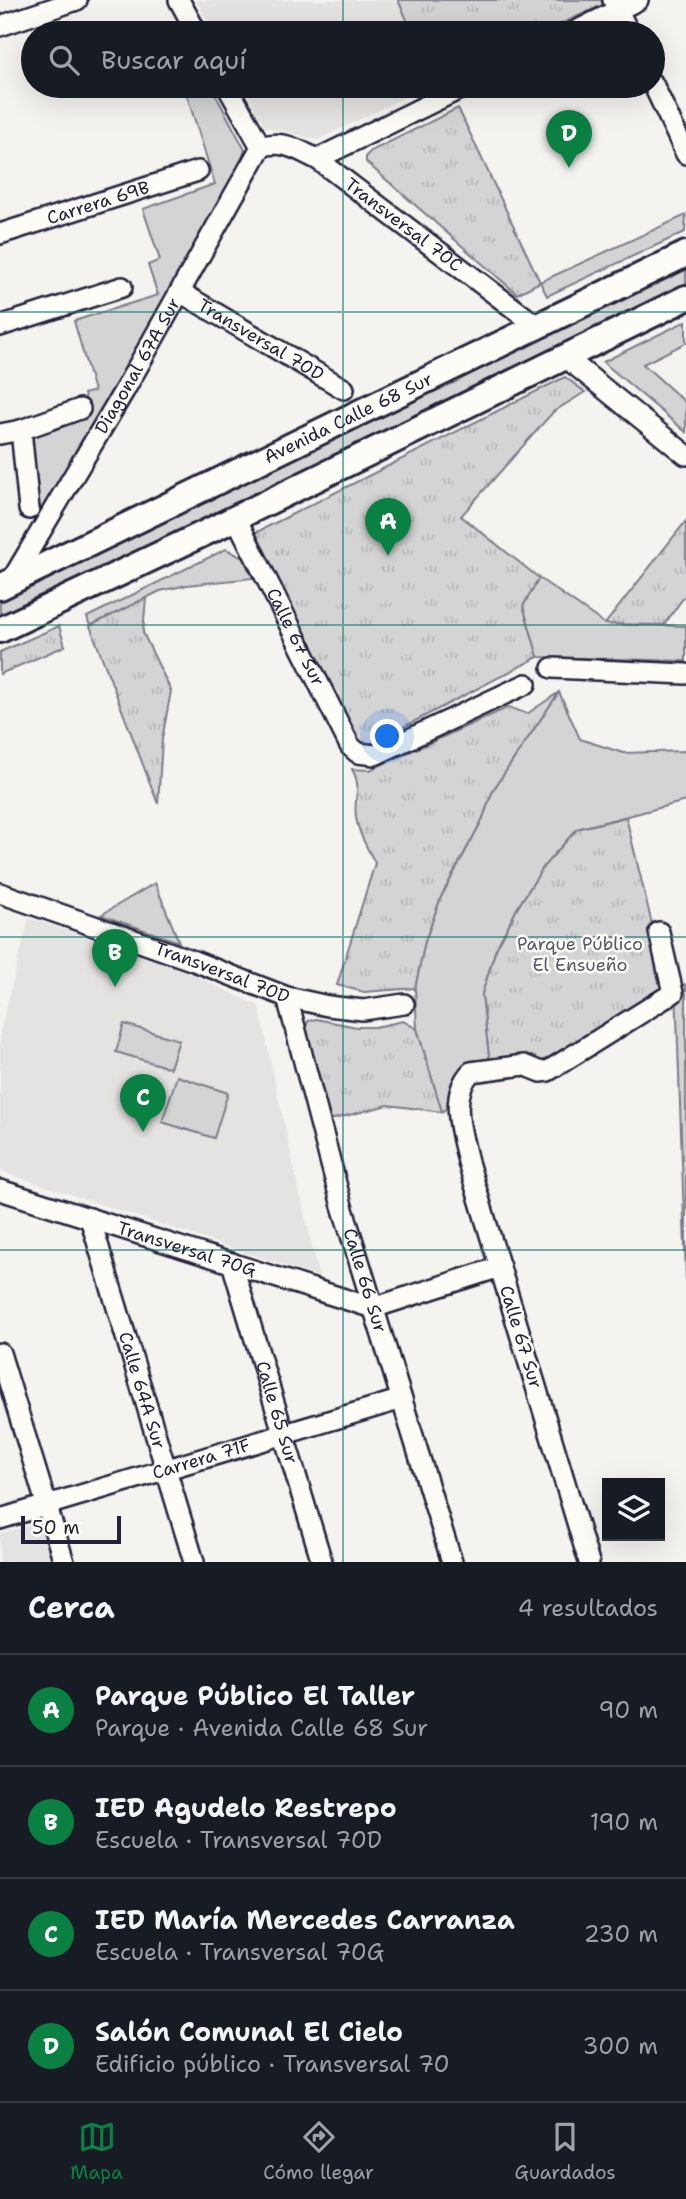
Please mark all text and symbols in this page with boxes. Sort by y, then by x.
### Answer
search box [21,21,665,98]
icon: search [45,41,83,79]
text: Buscar aquí [101,42,247,77]
pin: D [546,110,592,168]
street label: Transversal 70C [340,172,467,277]
street label: Carrera 69B [44,175,152,230]
street label: Diagonal 67A Sur [89,293,186,438]
street label: Transversal 70D [193,293,328,386]
street label: Avenida Calle 68 Sur [260,367,436,469]
pin: A [365,498,411,556]
street label: Calle 67 Sur [261,584,330,690]
your location [370,719,404,753]
pin: B [92,929,138,987]
park label: Parque Público El Ensueño [517,932,643,977]
street label: Transversal 70D [152,936,293,1009]
pin: C [120,1074,166,1132]
street label: Transversal 70G [115,1216,260,1282]
street label: Calle 66 Sur [338,1225,392,1336]
street label: Calle 67 Sur [494,1283,548,1391]
street label: Calle 64A Sur [113,1329,171,1452]
street label: Calle 65 Sur [250,1358,304,1467]
street label: Carrera 71F [149,1433,253,1485]
map controls [602,1478,665,1541]
button: layers [602,1478,665,1541]
scale bar [21,1513,121,1545]
text: 50 m [32,1515,80,1540]
text: Cerca [28,1587,115,1628]
text: 4 resultados [518,1593,658,1623]
text: Parque Público El Taller [95,1678,415,1713]
text: A [42,1695,60,1725]
text: 90 m [598,1695,658,1725]
text: Parque · Avenida Calle 68 Sur [95,1713,428,1743]
text: IED Agudelo Restrepo [95,1790,397,1825]
text: B [44,1807,58,1837]
text: 190 m [590,1807,658,1837]
text: Escuela · Transversal 70D [95,1825,382,1855]
text: IED María Mercedes Carranza [95,1902,515,1937]
text: C [44,1919,58,1949]
text: 230 m [584,1919,658,1949]
text: Escuela · Transversal 70G [95,1937,384,1967]
text: Salón Comunal El Cielo [95,2014,403,2049]
text: D [43,2031,59,2061]
text: 300 m [583,2031,658,2061]
text: Edificio público · Transversal 70 [95,2049,450,2079]
tab: Mapa [70,2118,123,2185]
tab: Cómo llegar [263,2118,374,2185]
tab: Guardados [515,2118,616,2185]

